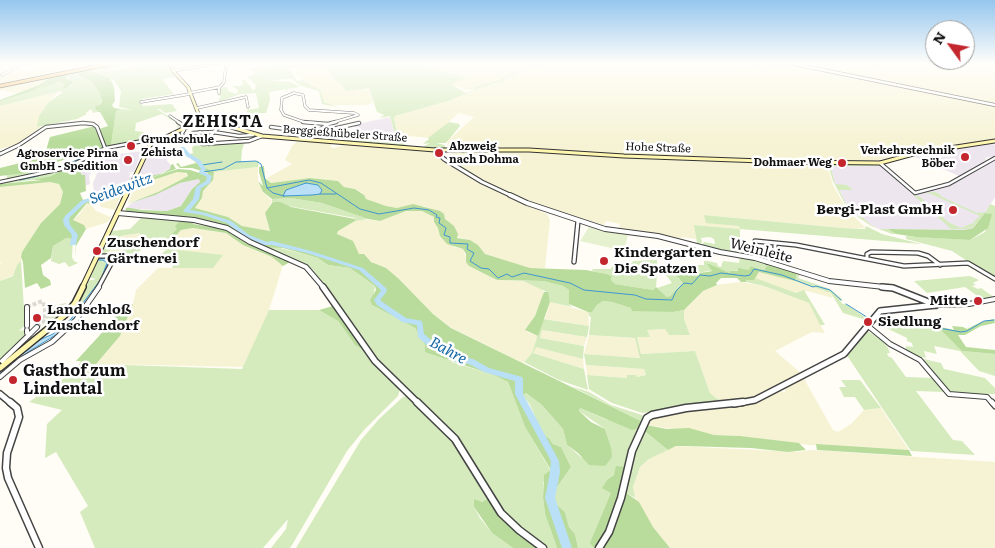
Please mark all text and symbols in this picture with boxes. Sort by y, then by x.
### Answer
north arrow [925,20,975,70]
text: N [927,27,950,48]
district label: ZEHISTA [182,112,264,132]
street label: Berggießhübeler Straße [282,123,408,145]
place label: Grundschule Zehista [141,133,214,159]
marker: Grundschule Zehista [125,140,137,152]
place label: Abzweig nach Dohma [449,140,519,166]
street label: Hohe Straße [625,140,691,156]
place label: Verkehrstechnik Böber [860,144,955,170]
place label: Agroservice Pirna GmbH - Spedition [16,147,118,173]
marker: Abzweig nach Dohma [433,147,445,159]
marker: Verkehrstechnik Böber [959,151,971,163]
marker: Agroservice Pirna GmbH - Spedition [122,154,134,166]
place label: Dohmaer Weg [753,156,832,170]
marker: Dohmaer Weg [836,157,848,169]
water label: Seidewitz [87,169,155,209]
place label: Bergi-Plast GmbH [816,202,943,218]
marker: Bergi-Plast GmbH [947,204,959,216]
place label: Zuschendorf Gärtnerei [107,235,199,268]
street label: Weinleite [728,235,794,267]
marker: Zuschendorf Gärtnerei [91,245,103,257]
place label: Kindergarten Die Spatzen [614,245,712,278]
marker: Kindergarten Die Spatzen [598,255,610,267]
place label: Mitte [930,293,968,309]
marker: Mitte [972,295,984,307]
place label: Landschloß Zuschendorf [47,302,139,334]
marker: Landschloß Zuschendorf [31,312,43,324]
place label: Siedlung [878,314,941,330]
marker: Siedlung [862,316,874,328]
water label: Bahre [426,333,470,369]
place label: Gasthof zum Lindental [23,361,126,399]
marker: Gasthof zum Lindental [7,374,19,386]

